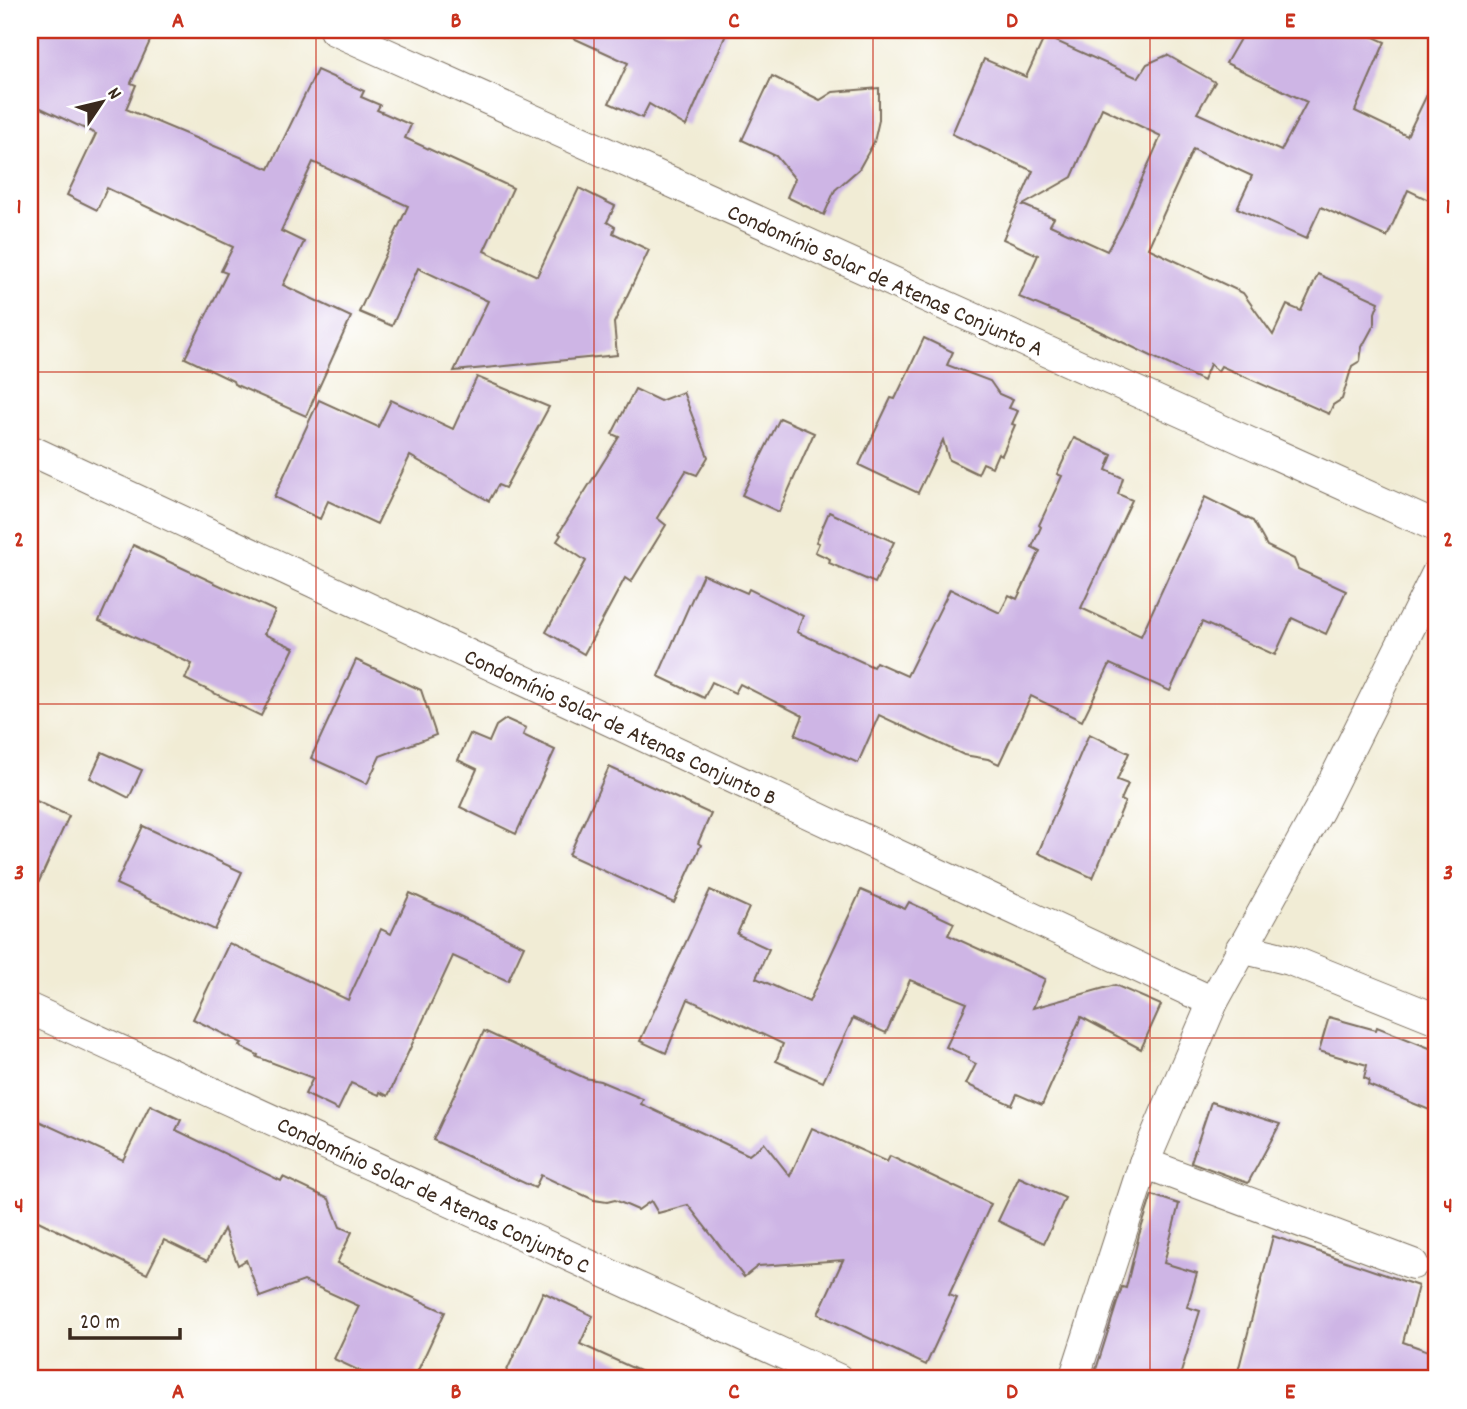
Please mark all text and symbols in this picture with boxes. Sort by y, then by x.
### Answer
text: A [172,6,184,39]
text: B [451,6,462,39]
text: C [728,6,740,39]
text: D [1006,6,1018,39]
text: E [1285,6,1296,39]
north arrow [66,66,136,136]
text: N [99,83,127,106]
text: 1 [16,192,22,225]
text: 1 [1445,192,1451,225]
street label: Condomínio Solar de Atenas Conjunto A [721,197,1048,367]
text: 2 [14,525,24,558]
text: 2 [1443,525,1453,558]
street label: Condomínio Solar de Atenas Conjunto B [458,642,781,816]
text: 3 [14,858,24,891]
text: 3 [1443,858,1453,891]
street label: Condomínio Solar de Atenas Conjunto C [271,1110,594,1284]
text: 4 [14,1191,24,1224]
text: 4 [1443,1191,1453,1224]
scale bar [70,1297,180,1341]
text: 20 m [80,1309,120,1339]
text: A [172,1377,184,1409]
text: B [451,1377,462,1409]
text: C [728,1377,740,1409]
text: D [1006,1377,1018,1409]
text: E [1285,1377,1296,1409]

